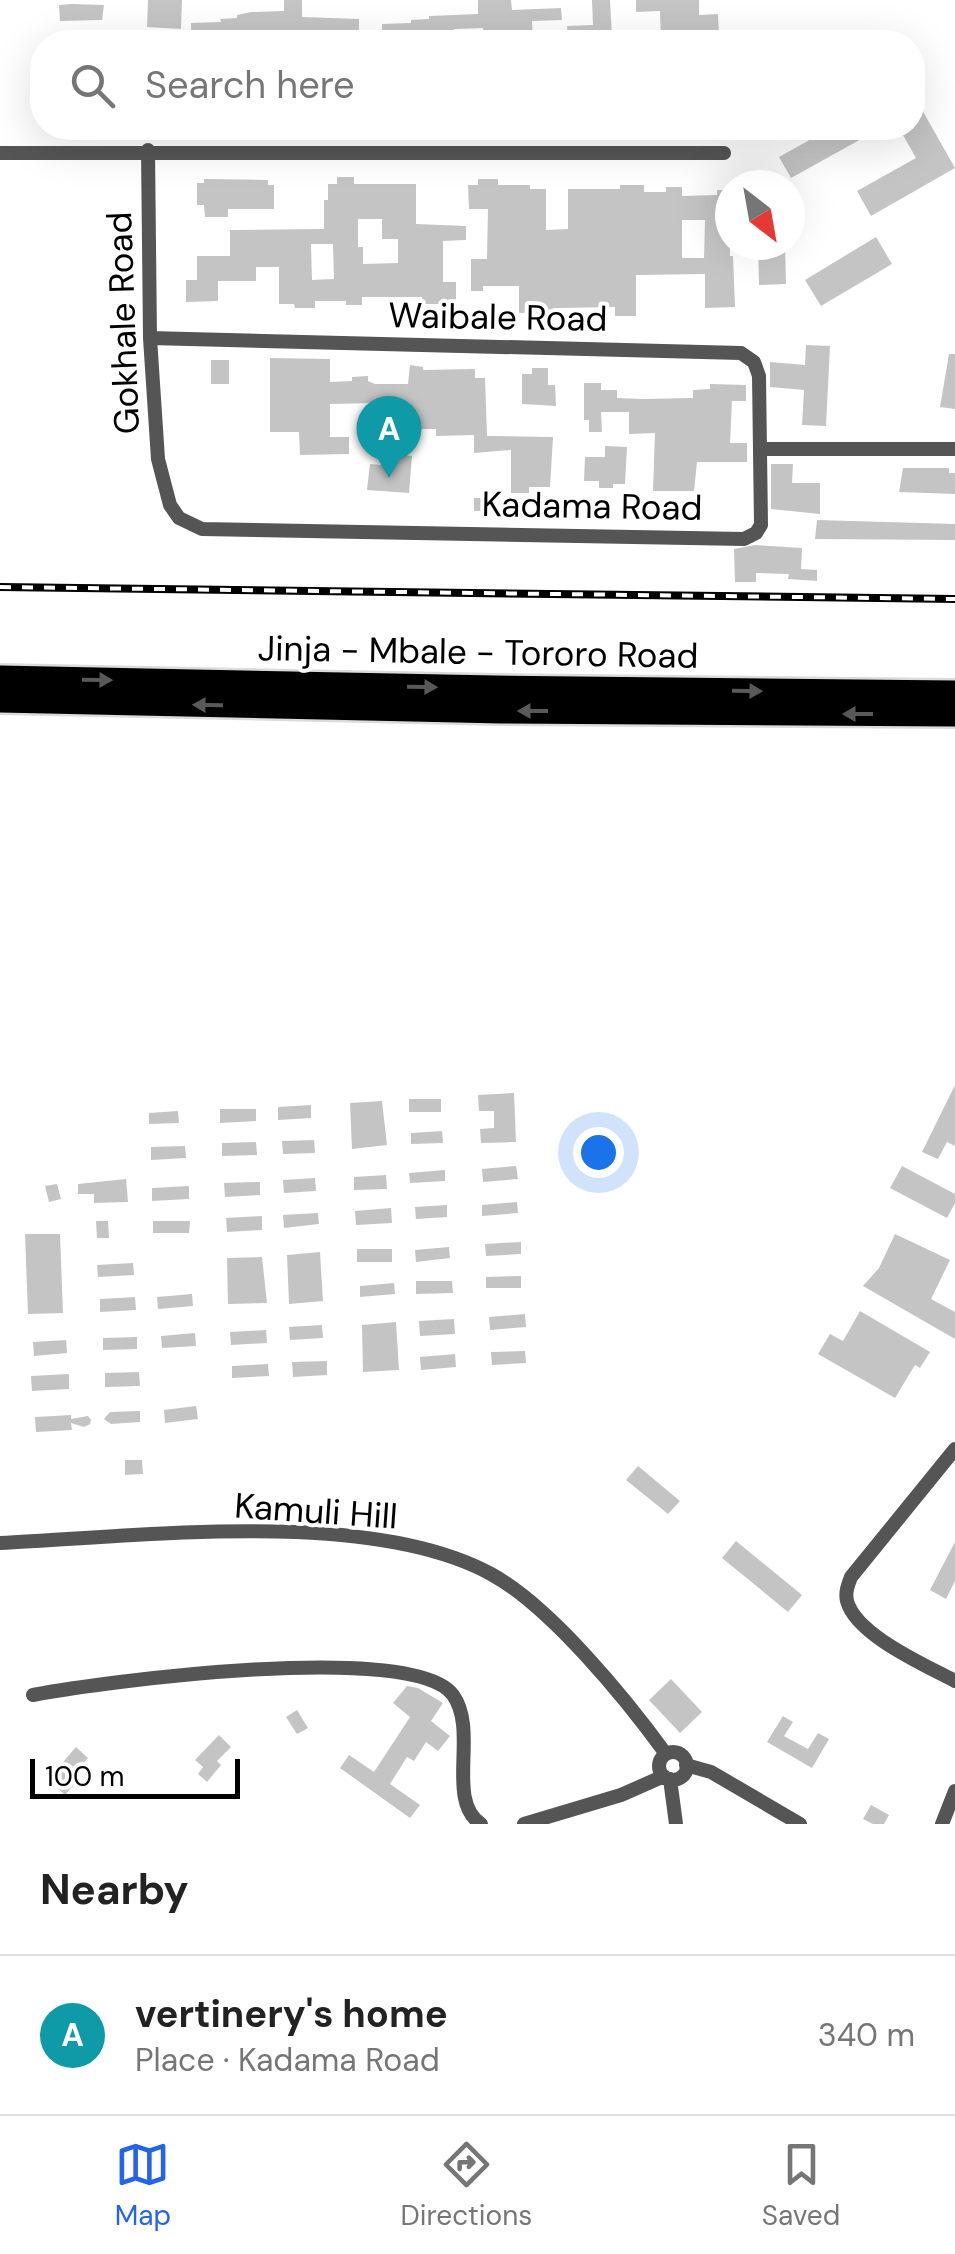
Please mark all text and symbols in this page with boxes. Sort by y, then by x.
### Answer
search box [30,30,925,140]
icon: search [65,58,120,113]
text: Search here [145,60,355,110]
north arrow [715,170,805,260]
street label: Gokhale Road [96,211,150,435]
street label: Waibale Road [388,292,608,342]
pin: A [356,396,422,478]
street label: Kadama Road [481,481,703,531]
street label: Jinja - Mbale - Tororo Road [257,625,699,679]
one-way arrow [82,672,114,688]
one-way arrow [407,679,439,695]
one-way arrow [732,683,764,699]
one-way arrow [191,696,223,712]
one-way arrow [516,703,548,719]
one-way arrow [841,706,873,722]
your location [573,1127,624,1178]
street label: Kamuli Hill [233,1482,399,1540]
scale bar [30,1754,240,1798]
text: 100 m [45,1758,124,1795]
text: Nearby [40,1862,189,1917]
text: vertinery's home [135,1989,448,2039]
text: A [61,2014,84,2056]
text: 340 m [818,2014,915,2056]
text: Place · Kadama Road [135,2039,440,2081]
tab: Map [115,2137,171,2234]
tab: Directions [401,2137,532,2234]
tab: Saved [762,2137,840,2234]

